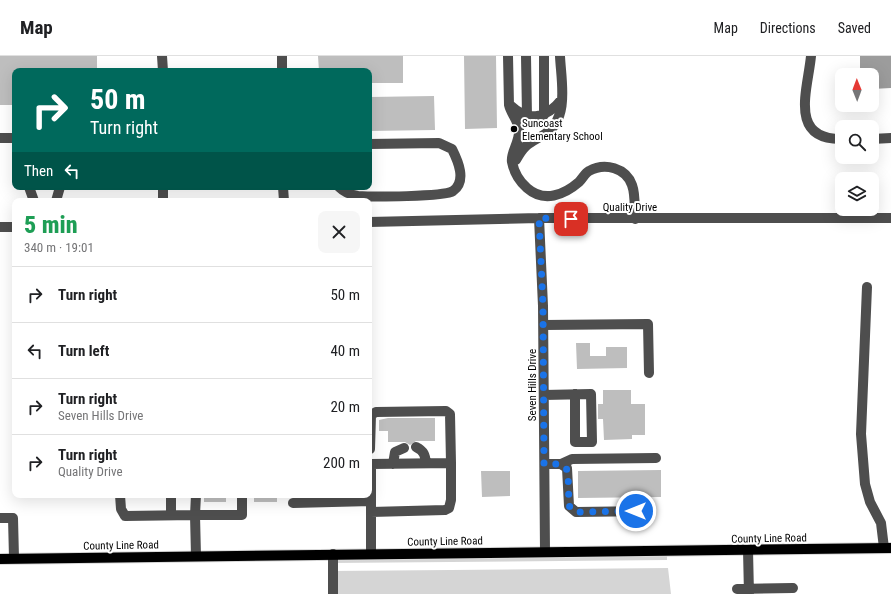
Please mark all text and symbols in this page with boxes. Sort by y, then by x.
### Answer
text: Map [20,16,53,39]
text: Map [714,20,738,36]
text: Directions [760,20,816,36]
text: Saved [838,20,871,36]
north arrow [835,68,879,112]
map controls [835,68,879,216]
text: 50 m [90,83,146,116]
icon: right [24,84,76,136]
text: Turn right [90,117,158,138]
place label: Suncoast Elementary School [522,117,603,143]
button: search [835,120,879,164]
marker: Suncoast Elementary School [509,124,519,134]
icon: left [61,160,83,182]
text: Then [24,162,53,180]
button: layers [835,172,879,216]
street label: Quality Drive [603,201,657,214]
pin [554,202,588,236]
icon: arrive [560,208,582,230]
text: 5 min [24,211,78,239]
button: close [318,211,360,253]
text: 340 m · 19:01 [24,240,94,255]
icon: right [24,284,46,306]
text: Turn right [58,286,117,304]
text: 50 m [330,286,360,304]
icon: left [24,340,46,362]
text: Turn left [58,342,109,360]
text: 40 m [330,342,360,360]
street label: Seven Hills Drive [526,349,539,421]
text: Turn right [58,390,117,408]
icon: right [24,396,46,418]
text: 20 m [330,398,360,416]
text: Seven Hills Drive [58,408,143,423]
text: Turn right [58,446,117,464]
icon: right [24,452,46,474]
text: 200 m [323,454,360,472]
text: Quality Drive [58,464,122,479]
position arrow [615,490,657,532]
street label: County Line Road [731,531,807,546]
street label: County Line Road [407,534,483,549]
street label: County Line Road [83,538,159,553]

